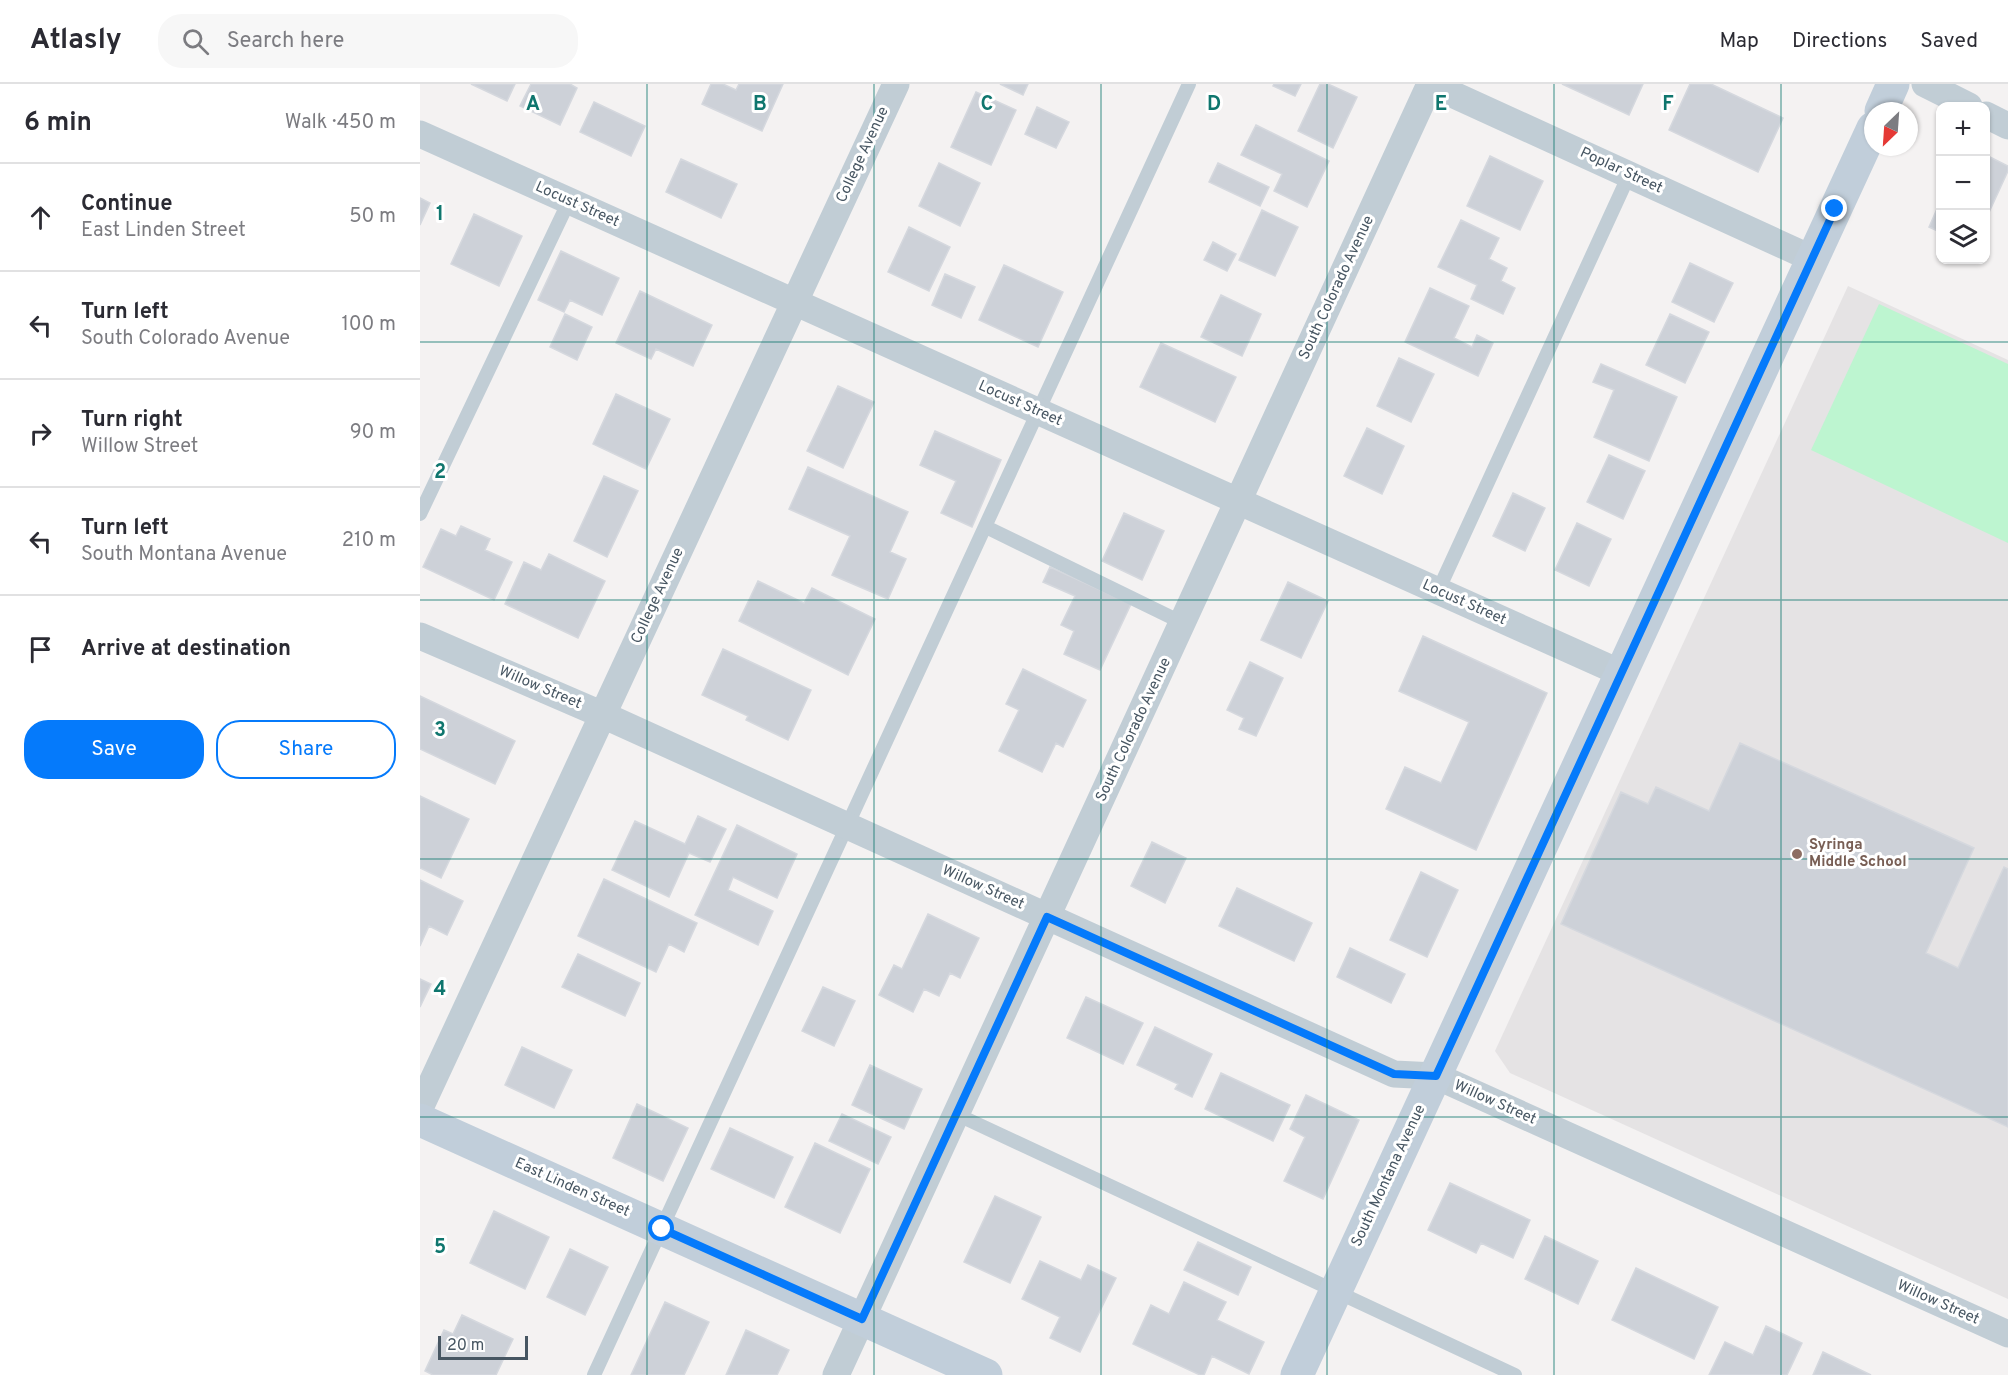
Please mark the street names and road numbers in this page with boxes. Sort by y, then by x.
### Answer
street label: College Avenue [832,104,894,206]
street label: Poplar Street [1577,144,1665,198]
street label: Locust Street [532,178,622,232]
street label: South Colorado Avenue [1295,213,1379,363]
street label: Locust Street [975,377,1065,431]
street label: College Avenue [627,545,689,647]
street label: Locust Street [1419,576,1509,630]
street label: South Colorado Avenue [1092,655,1176,805]
street label: Willow Street [496,662,584,714]
street label: Willow Street [939,861,1027,915]
street label: Willow Street [1451,1076,1539,1130]
street label: South Montana Avenue [1348,1102,1430,1250]
street label: East Linden Street [512,1154,632,1222]
street label: Willow Street [1894,1276,1982,1330]

